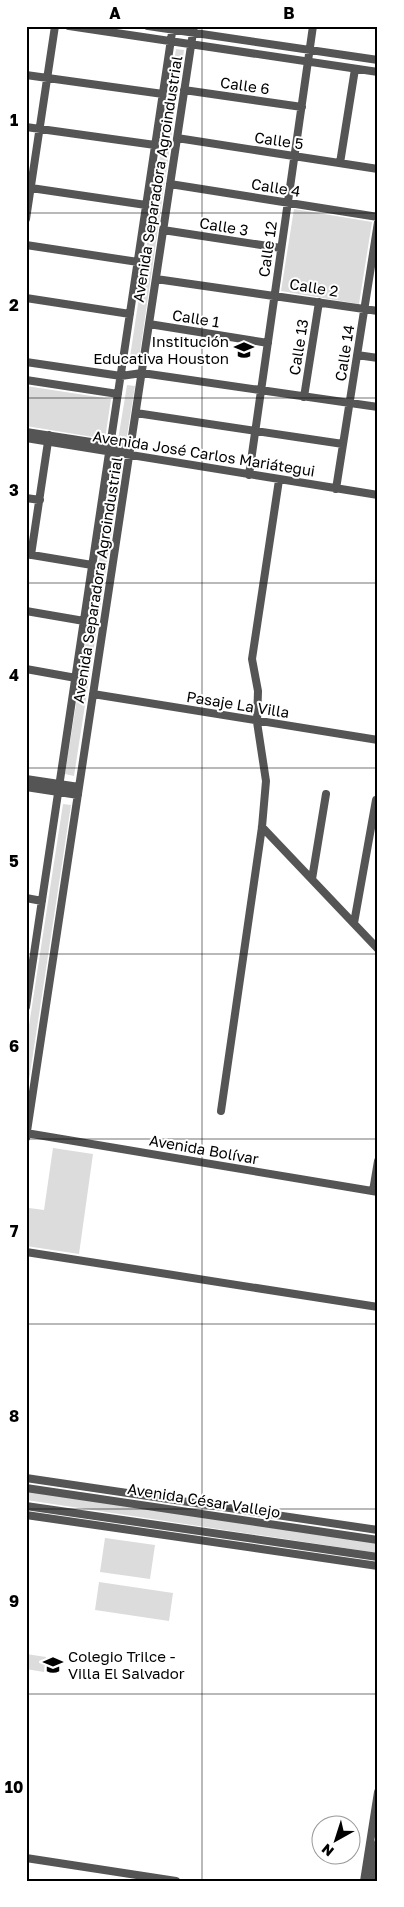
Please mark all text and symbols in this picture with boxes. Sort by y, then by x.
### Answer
text: A [109,3,121,23]
text: B [283,3,295,23]
street label: Avenida Separadora Agroindustrial [129,54,185,304]
street label: Calle 6 [219,73,271,97]
text: 1 [10,110,18,130]
street label: Calle 5 [253,128,305,152]
street label: Calle 4 [250,174,302,200]
street label: Calle 3 [198,213,250,239]
street label: Calle 12 [254,220,280,278]
street label: Calle 2 [288,274,340,300]
text: 2 [9,295,19,315]
street label: Calle 1 [171,305,221,331]
street label: Calle 13 [285,318,311,376]
street label: Calle 14 [331,323,357,383]
place label: Institución Educativa Houston [93,332,229,367]
school or university icon: Institución Educativa Houston [233,339,255,361]
street label: Avenida José Carlos Mariátegui [92,427,316,479]
street label: Avenida Separadora Agroindustrial [69,455,125,705]
text: 3 [9,480,19,500]
text: 4 [9,665,19,685]
street label: Pasaje La Villa [185,687,291,721]
text: 5 [9,851,19,871]
text: 6 [9,1036,19,1056]
street label: Avenida Bolívar [148,1131,260,1168]
text: 7 [10,1221,19,1241]
text: 8 [9,1406,19,1426]
street label: Avenida César Vallejo [126,1479,282,1521]
text: 9 [9,1591,19,1611]
place label: Colegio Trilce - Villa El Salvador [68,1647,185,1682]
school or university icon: Colegio Trilce - Villa El Salvador [42,1654,64,1676]
text: 10 [5,1777,23,1797]
north arrow [312,1814,362,1864]
text: N [318,1841,337,1860]

